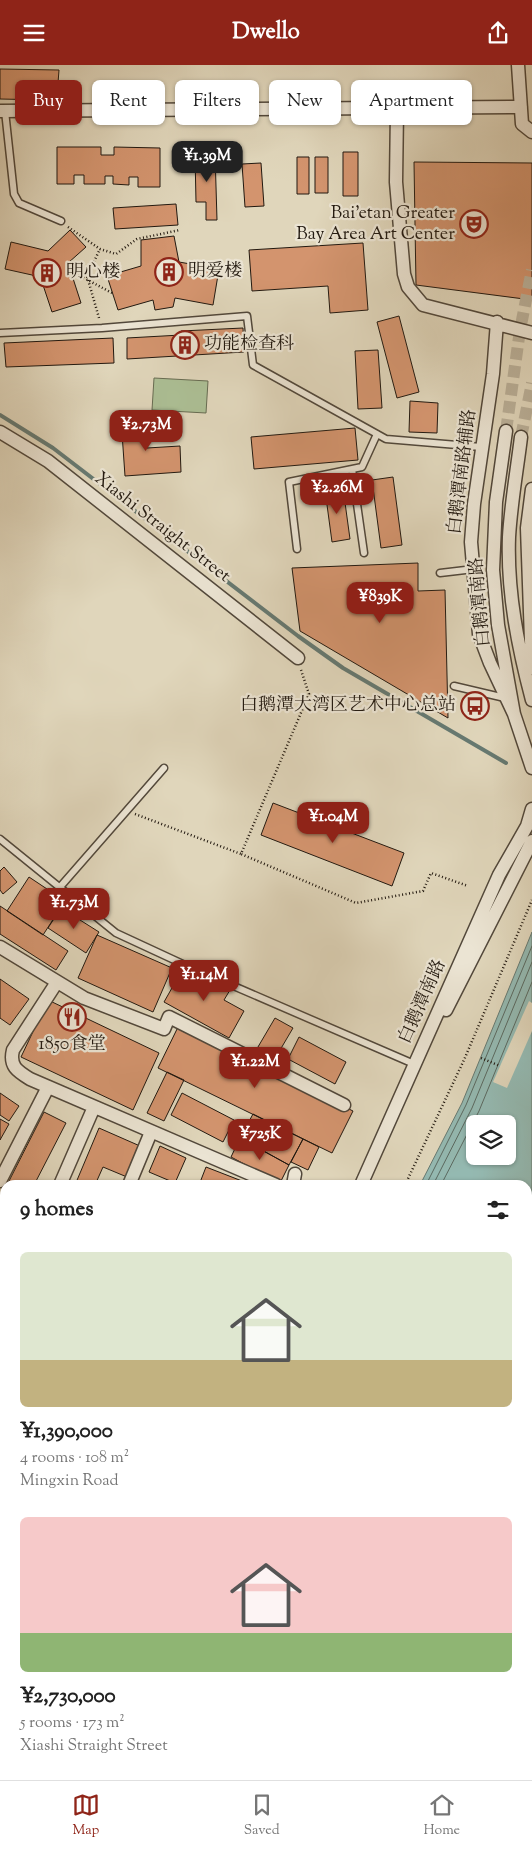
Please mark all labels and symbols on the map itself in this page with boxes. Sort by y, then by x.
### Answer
pin: ¥1.39M [166,141,248,183]
place label: Bai'etan Greater Bay Area Art Center [296,201,455,248]
theatre icon: Bai'etan Greater Bay Area Art Center [459,209,489,239]
building icon: 明爱楼 [154,257,184,287]
building icon: 明心楼 [32,258,62,288]
place label: 明爱楼 [188,259,242,285]
place label: 明心楼 [66,260,120,286]
building icon: 功能检查科 [170,330,200,360]
place label: 功能检查科 [204,332,294,358]
street label: 白鹅潭南路辅路 [442,408,484,536]
pin: ¥2.73M [105,409,187,452]
street label: Xiashi Straight Street [89,467,235,589]
pin: ¥2.26M [296,473,378,515]
street label: 白鹅潭南路 [464,556,498,648]
pin: ¥839K [345,581,415,624]
bus stop icon: 白鹅潭大湾区艺术中心总站 [460,691,490,721]
place label: 白鹅潭大湾区艺术中心总站 [240,693,456,719]
pin: ¥1.04M [292,801,374,844]
pin: ¥1.73M [33,887,115,930]
street label: 白鹅潭南路 [393,956,453,1048]
pin: ¥1.14M [163,959,245,1002]
restaurant icon: 1850食堂 [57,1002,87,1032]
place label: 1850食堂 [39,1032,105,1058]
pin: ¥1.22M [214,1047,296,1089]
pin: ¥725K [225,1119,295,1161]

